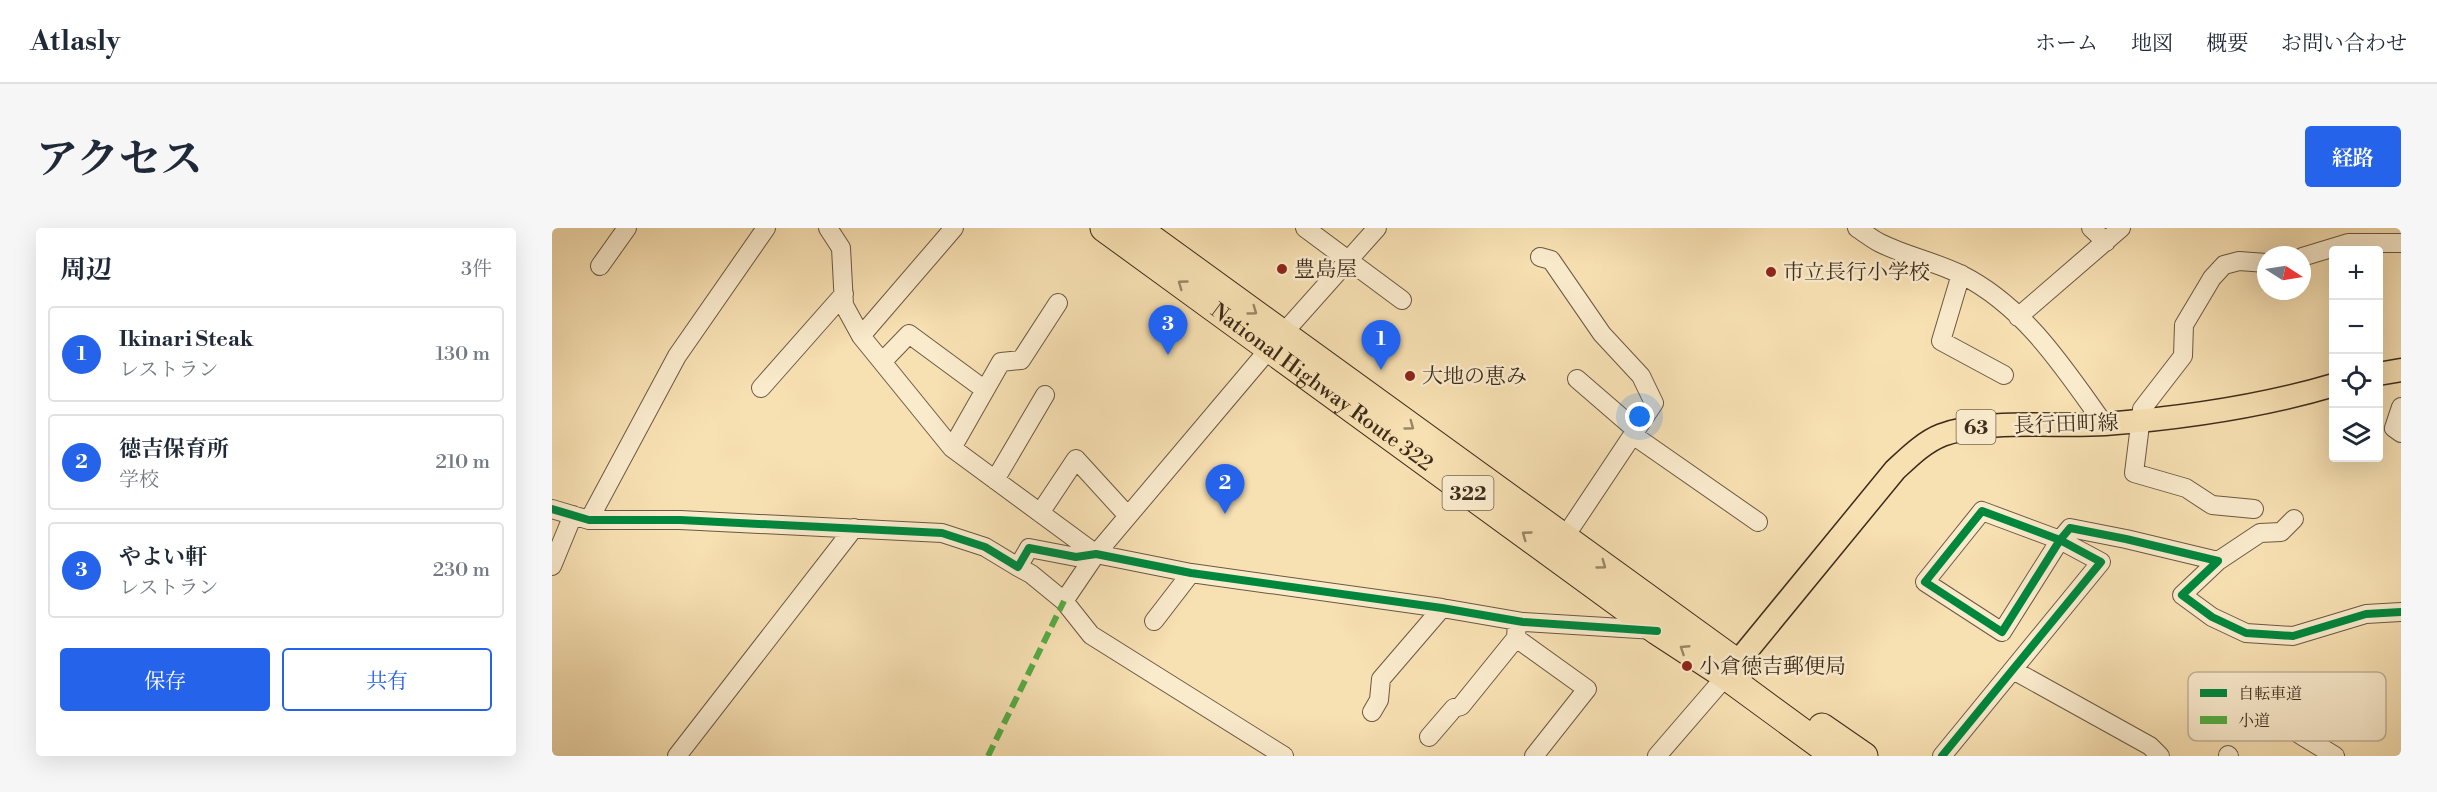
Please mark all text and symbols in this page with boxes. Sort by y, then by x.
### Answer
text: Atlasly [30,24,120,59]
text: ホーム [2035,31,2098,57]
text: 地図 [2131,31,2173,57]
text: 概要 [2206,31,2248,57]
text: お問い合わせ [2281,31,2407,57]
button: 経路 [2305,126,2401,187]
text: アクセス [36,134,203,187]
north arrow [2257,246,2311,300]
map controls [2329,246,2383,462]
button: + [2329,246,2383,300]
text: 周辺 [60,254,112,286]
text: 3件 [461,257,492,282]
place label: 豊島屋 [1294,257,1357,283]
place label: 市立長行小学校 [1783,260,1930,286]
marker: 豊島屋 [1275,262,1289,276]
marker: 市立長行小学校 [1764,265,1778,279]
one-way arrow [1177,281,1188,292]
street label: National Highway Route 322 [1205,298,1438,477]
button: − [2329,300,2383,354]
one-way arrow [1246,304,1257,315]
pin: 3 [1148,306,1188,355]
pin: 1 [1362,320,1400,370]
text: Ikinari Steak [119,326,253,353]
text: 1 [77,342,86,367]
text: 130 m [435,342,490,367]
button: locate [2329,354,2383,408]
text: レストラン [119,358,218,383]
place label: 大地の恵み [1422,364,1527,390]
marker: 大地の恵み [1403,369,1417,383]
your location [1625,402,1654,431]
button: layers [2329,408,2383,462]
road number: 63 [1956,410,1996,444]
street label: 長行田町線 [2013,410,2119,440]
one-way arrow [1403,419,1414,430]
text: 徳吉保育所 [119,436,229,463]
text: 2 [75,450,88,475]
text: 210 m [435,450,490,475]
pin: 2 [1206,464,1244,514]
text: 学校 [119,468,159,493]
road number: 322 [1442,476,1494,510]
one-way arrow [1522,531,1533,542]
text: やよい軒 [119,544,207,571]
text: 3 [75,558,88,583]
text: 230 m [433,558,490,583]
one-way arrow [1596,558,1607,569]
text: レストラン [119,576,218,601]
one-way arrow [1680,645,1691,656]
button: 保存 [60,648,270,711]
button: 共有 [282,648,492,711]
place label: 小倉徳吉郵便局 [1699,654,1846,680]
marker: 小倉徳吉郵便局 [1680,659,1694,673]
legend [2188,672,2386,741]
text: 自転車道 [2238,684,2302,704]
text: 小道 [2238,711,2270,731]

